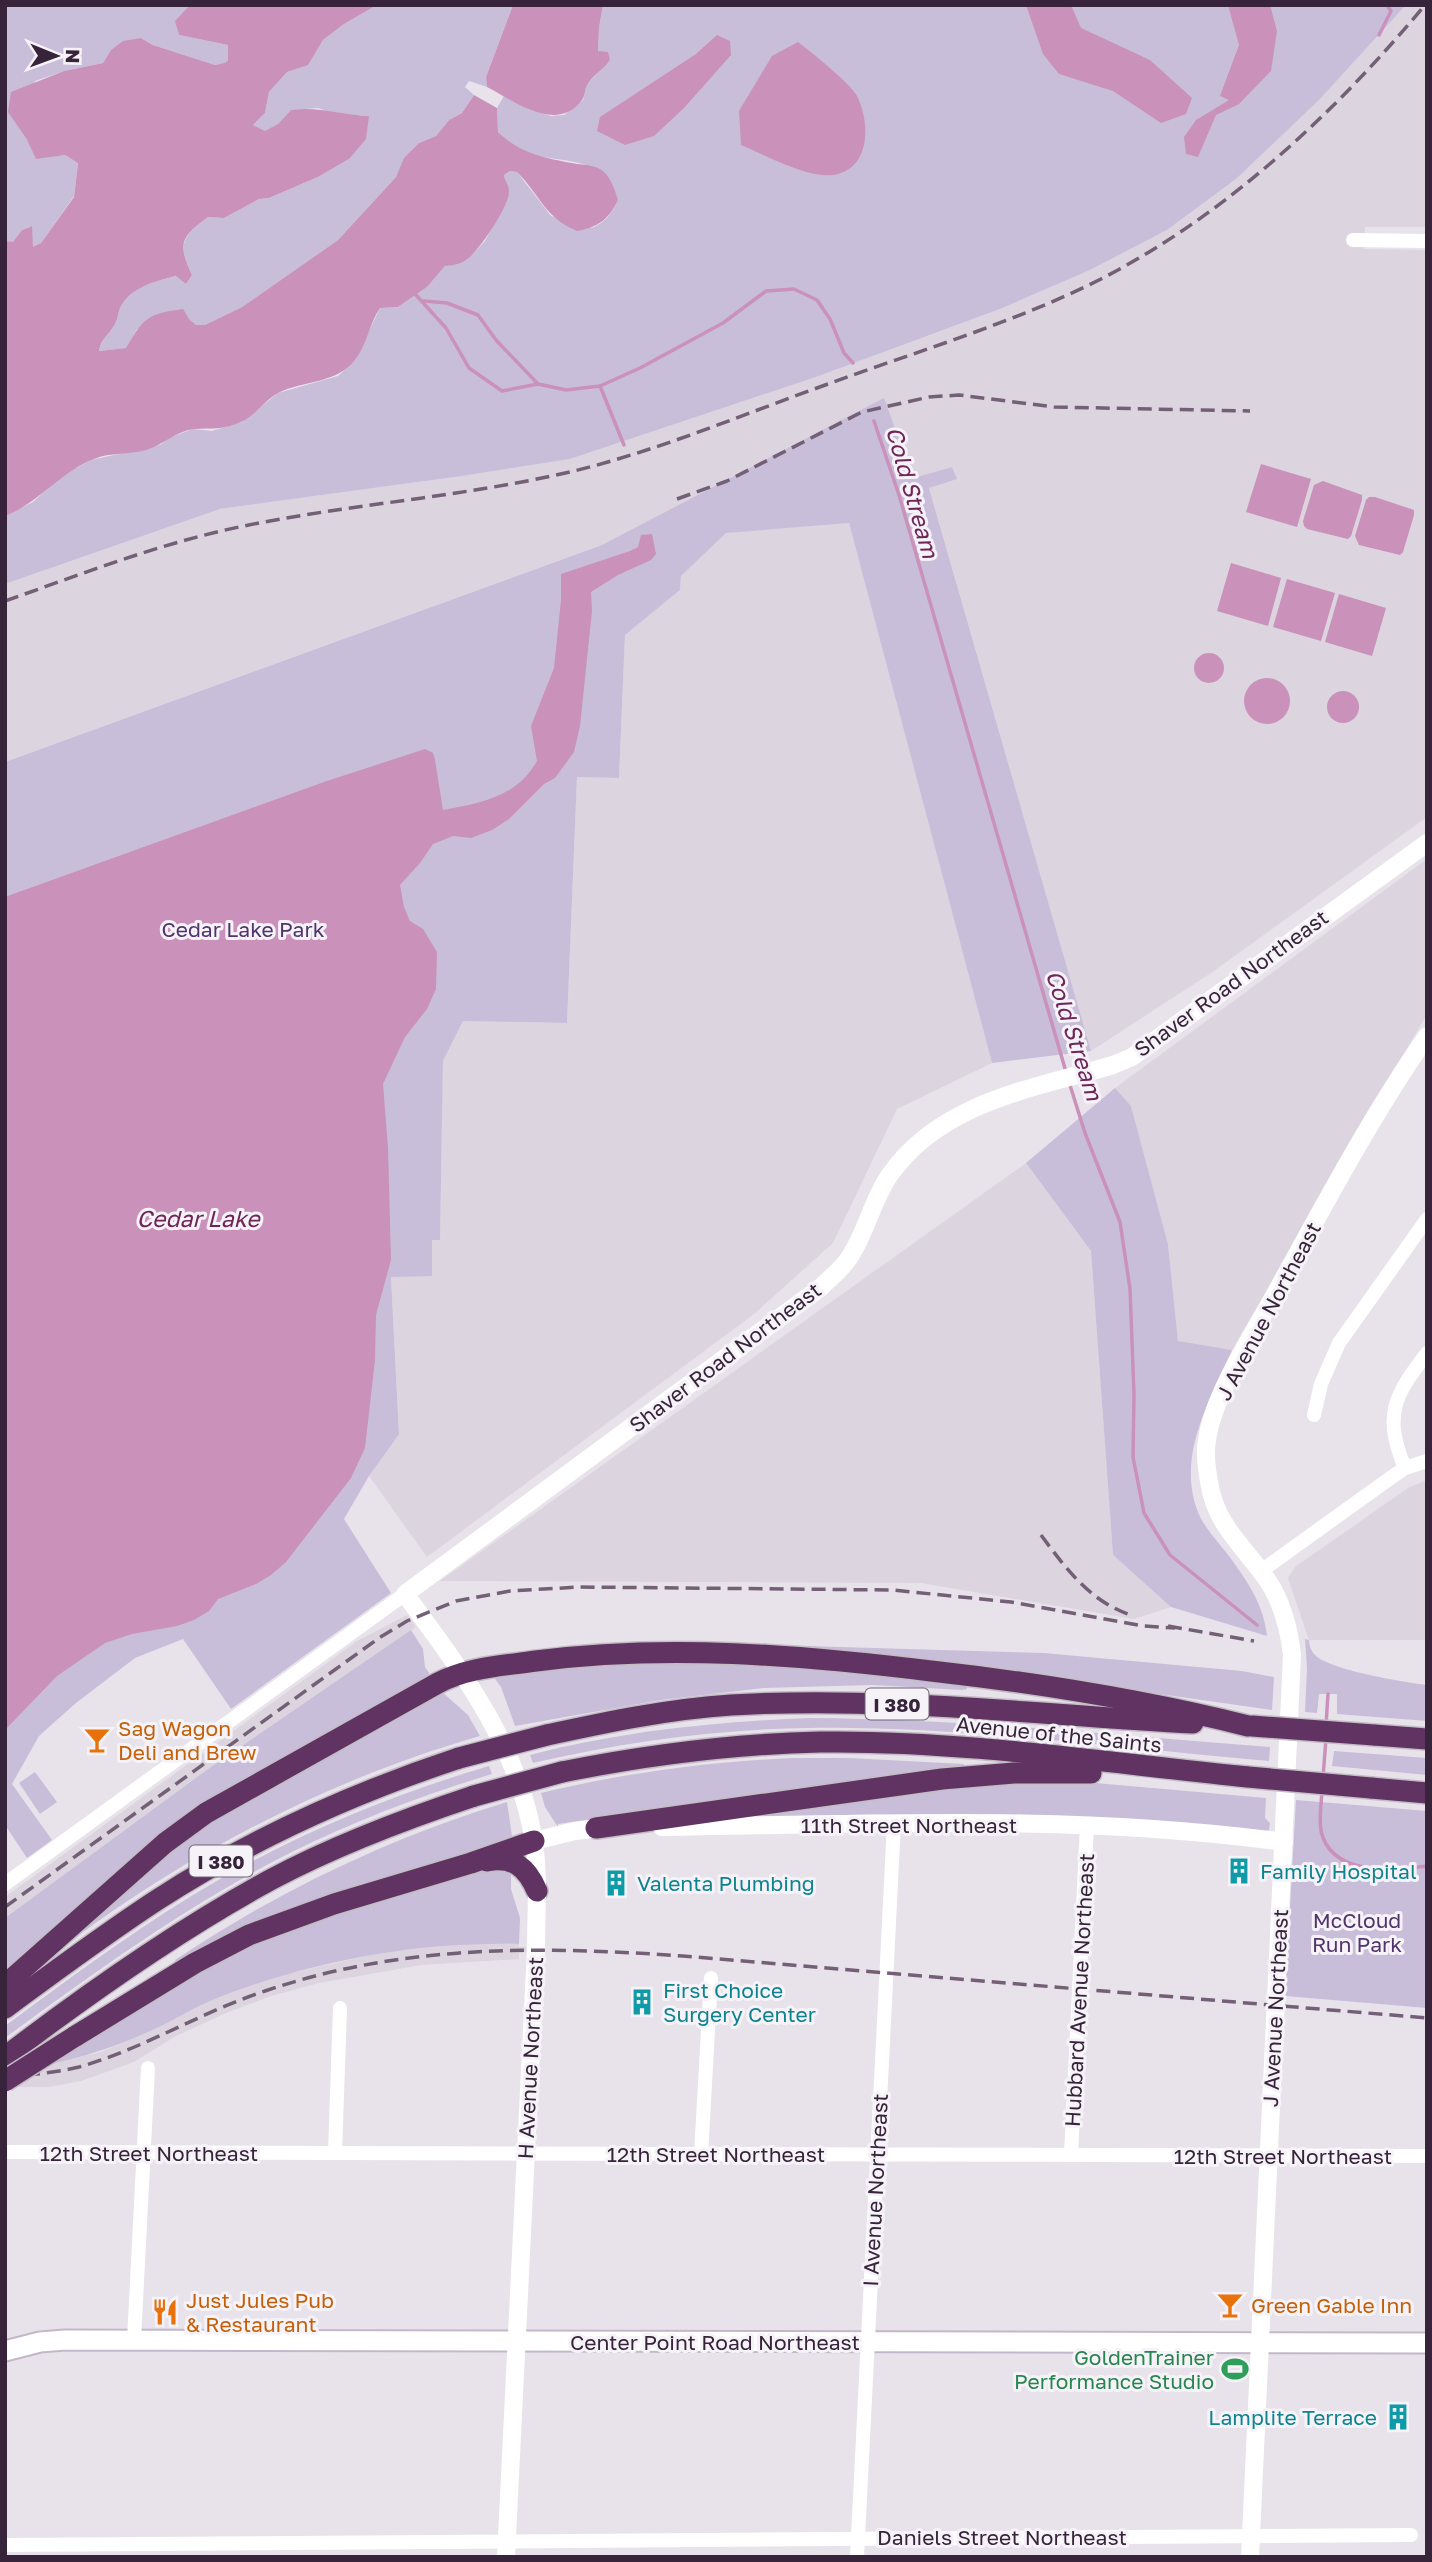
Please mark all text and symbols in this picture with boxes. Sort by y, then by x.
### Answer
north arrow [21,21,91,91]
text: N [62,49,85,64]
water label: Cold Stream [881,423,946,562]
street label: Shaver Road Northeast [1129,904,1333,1062]
park label: Cedar Lake Park [161,916,325,942]
water label: Cold Stream [1041,966,1110,1105]
water label: Cedar Lake [136,1204,261,1232]
street label: J Avenue Northeast [1210,1217,1326,1405]
street label: Shaver Road Northeast [624,1276,826,1438]
road number: I 380 [866,1688,928,1720]
street label: Avenue of the Saints [955,1710,1163,1758]
place label: Sag Wagon Deli and Brew [118,1715,256,1765]
bar icon: Sag Wagon Deli and Brew [82,1725,112,1755]
street label: 11th Street Northeast [801,1812,1017,1838]
road number: I 380 [190,1845,252,1876]
street label: Hubbard Avenue Northeast [1059,1853,1099,2127]
building icon: Family Hospital [1224,1856,1254,1886]
place label: Family Hospital [1260,1858,1417,1884]
building icon: Valenta Plumbing [601,1868,631,1898]
place label: Valenta Plumbing [637,1870,815,1896]
park label: McCloud Run Park [1312,1907,1402,1957]
street label: J Avenue Northeast [1257,1908,1293,2108]
street label: H Avenue Northeast [512,1956,548,2160]
place label: First Choice Surgery Center [663,1977,816,2027]
building icon: First Choice Surgery Center [627,1987,657,2017]
street label: I Avenue Northeast [857,2093,893,2287]
street label: 12th Street Northeast [40,2140,258,2166]
street label: 12th Street Northeast [607,2141,825,2167]
street label: 12th Street Northeast [1174,2143,1392,2169]
place label: Just Jules Pub & Restaurant [186,2287,334,2337]
bar icon: Green Gable Inn [1215,2290,1245,2320]
place label: Green Gable Inn [1251,2292,1412,2318]
restaurant icon: Just Jules Pub & Restaurant [150,2297,180,2327]
street label: Center Point Road Northeast [570,2329,860,2355]
place label: GoldenTrainer Performance Studio [1014,2344,1214,2394]
sports icon: GoldenTrainer Performance Studio [1220,2354,1250,2384]
building icon: Lamplite Terrace [1383,2402,1413,2432]
place label: Lamplite Terrace [1208,2404,1377,2430]
street label: Daniels Street Northeast [877,2524,1127,2550]

